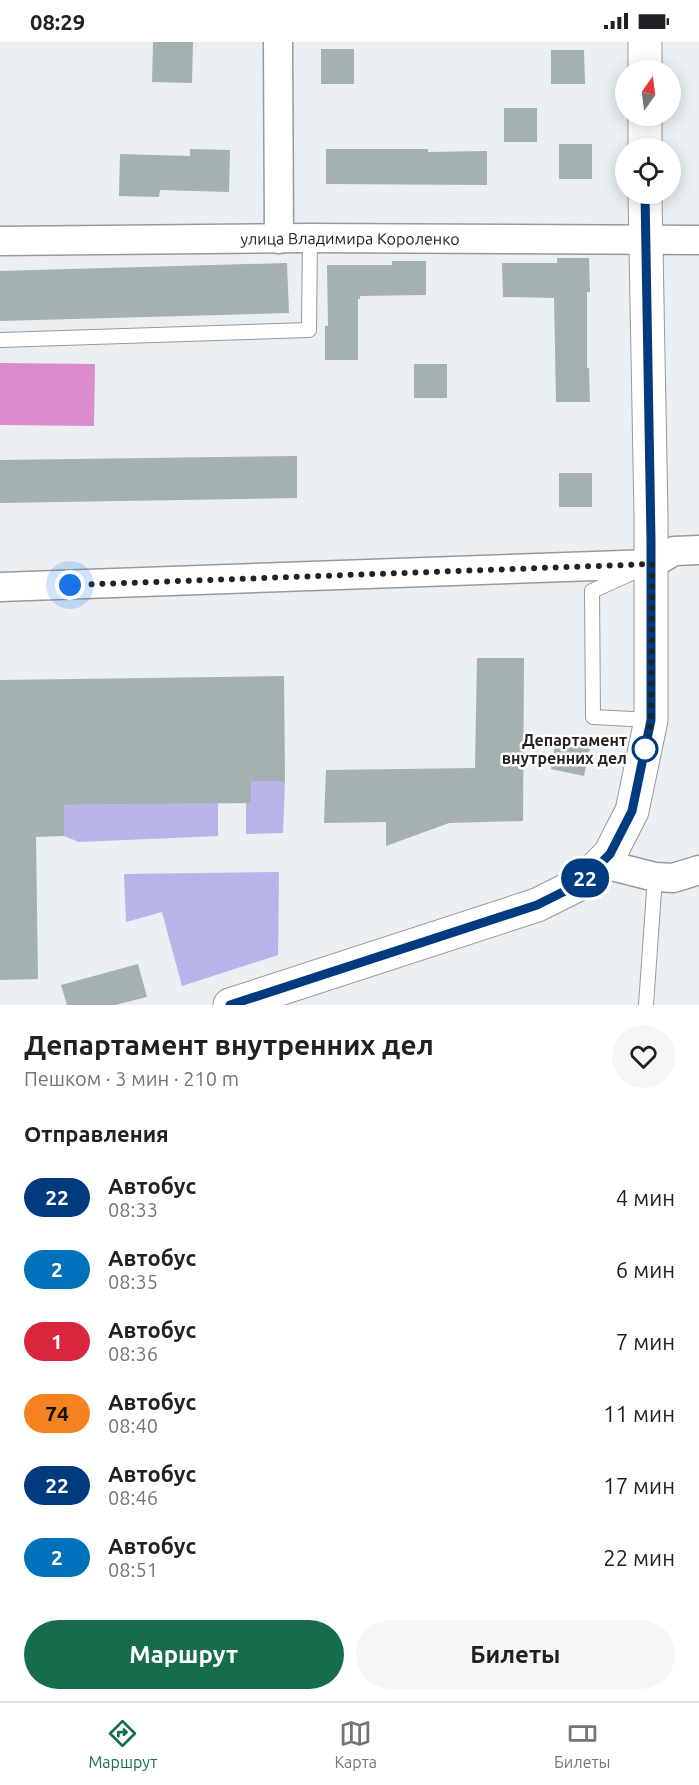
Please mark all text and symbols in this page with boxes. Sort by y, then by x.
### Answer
text: 08:29 [30,9,85,34]
north arrow [615,60,681,126]
map controls [615,60,681,204]
button: locate [615,138,681,204]
street label: улица Владимира Короленко [240,229,460,248]
your location [55,570,85,600]
place label: Департамент внутренних дел [502,731,627,767]
marker: Департамент внутренних дел [632,736,658,762]
line badge: 22 [558,858,612,898]
text: 22 [573,866,597,890]
button: heart [612,1025,675,1088]
text: Департамент внутренних дел [24,1029,434,1060]
text: Пешком · 3 мин · 210 m [24,1067,239,1090]
text: Отправления [24,1121,169,1146]
text: Автобус [108,1173,196,1198]
text: 22 [45,1185,69,1209]
text: 4 мин [616,1185,675,1210]
text: 08:33 [108,1198,158,1221]
text: Автобус [108,1245,196,1270]
text: 2 [51,1257,63,1281]
text: 6 мин [616,1257,675,1282]
text: 08:35 [108,1270,158,1293]
text: Автобус [108,1317,196,1342]
text: 1 [51,1329,63,1353]
text: 7 мин [616,1329,675,1354]
text: 08:36 [108,1342,158,1365]
text: Автобус [108,1389,196,1414]
text: 74 [45,1401,69,1425]
text: 11 мин [603,1401,675,1426]
text: 08:40 [108,1414,158,1437]
text: Автобус [108,1461,196,1486]
text: 22 [45,1473,69,1497]
text: 17 мин [603,1473,675,1498]
text: 08:46 [108,1486,158,1509]
text: Автобус [108,1533,196,1558]
text: 2 [51,1545,63,1569]
text: 22 мин [603,1545,675,1570]
text: 08:51 [108,1558,158,1581]
button: Маршрут [24,1620,344,1689]
button: Билеты [356,1620,675,1689]
tab: Маршрут [88,1717,157,1771]
tab: Карта [334,1717,377,1771]
tab: Билеты [554,1717,611,1771]

